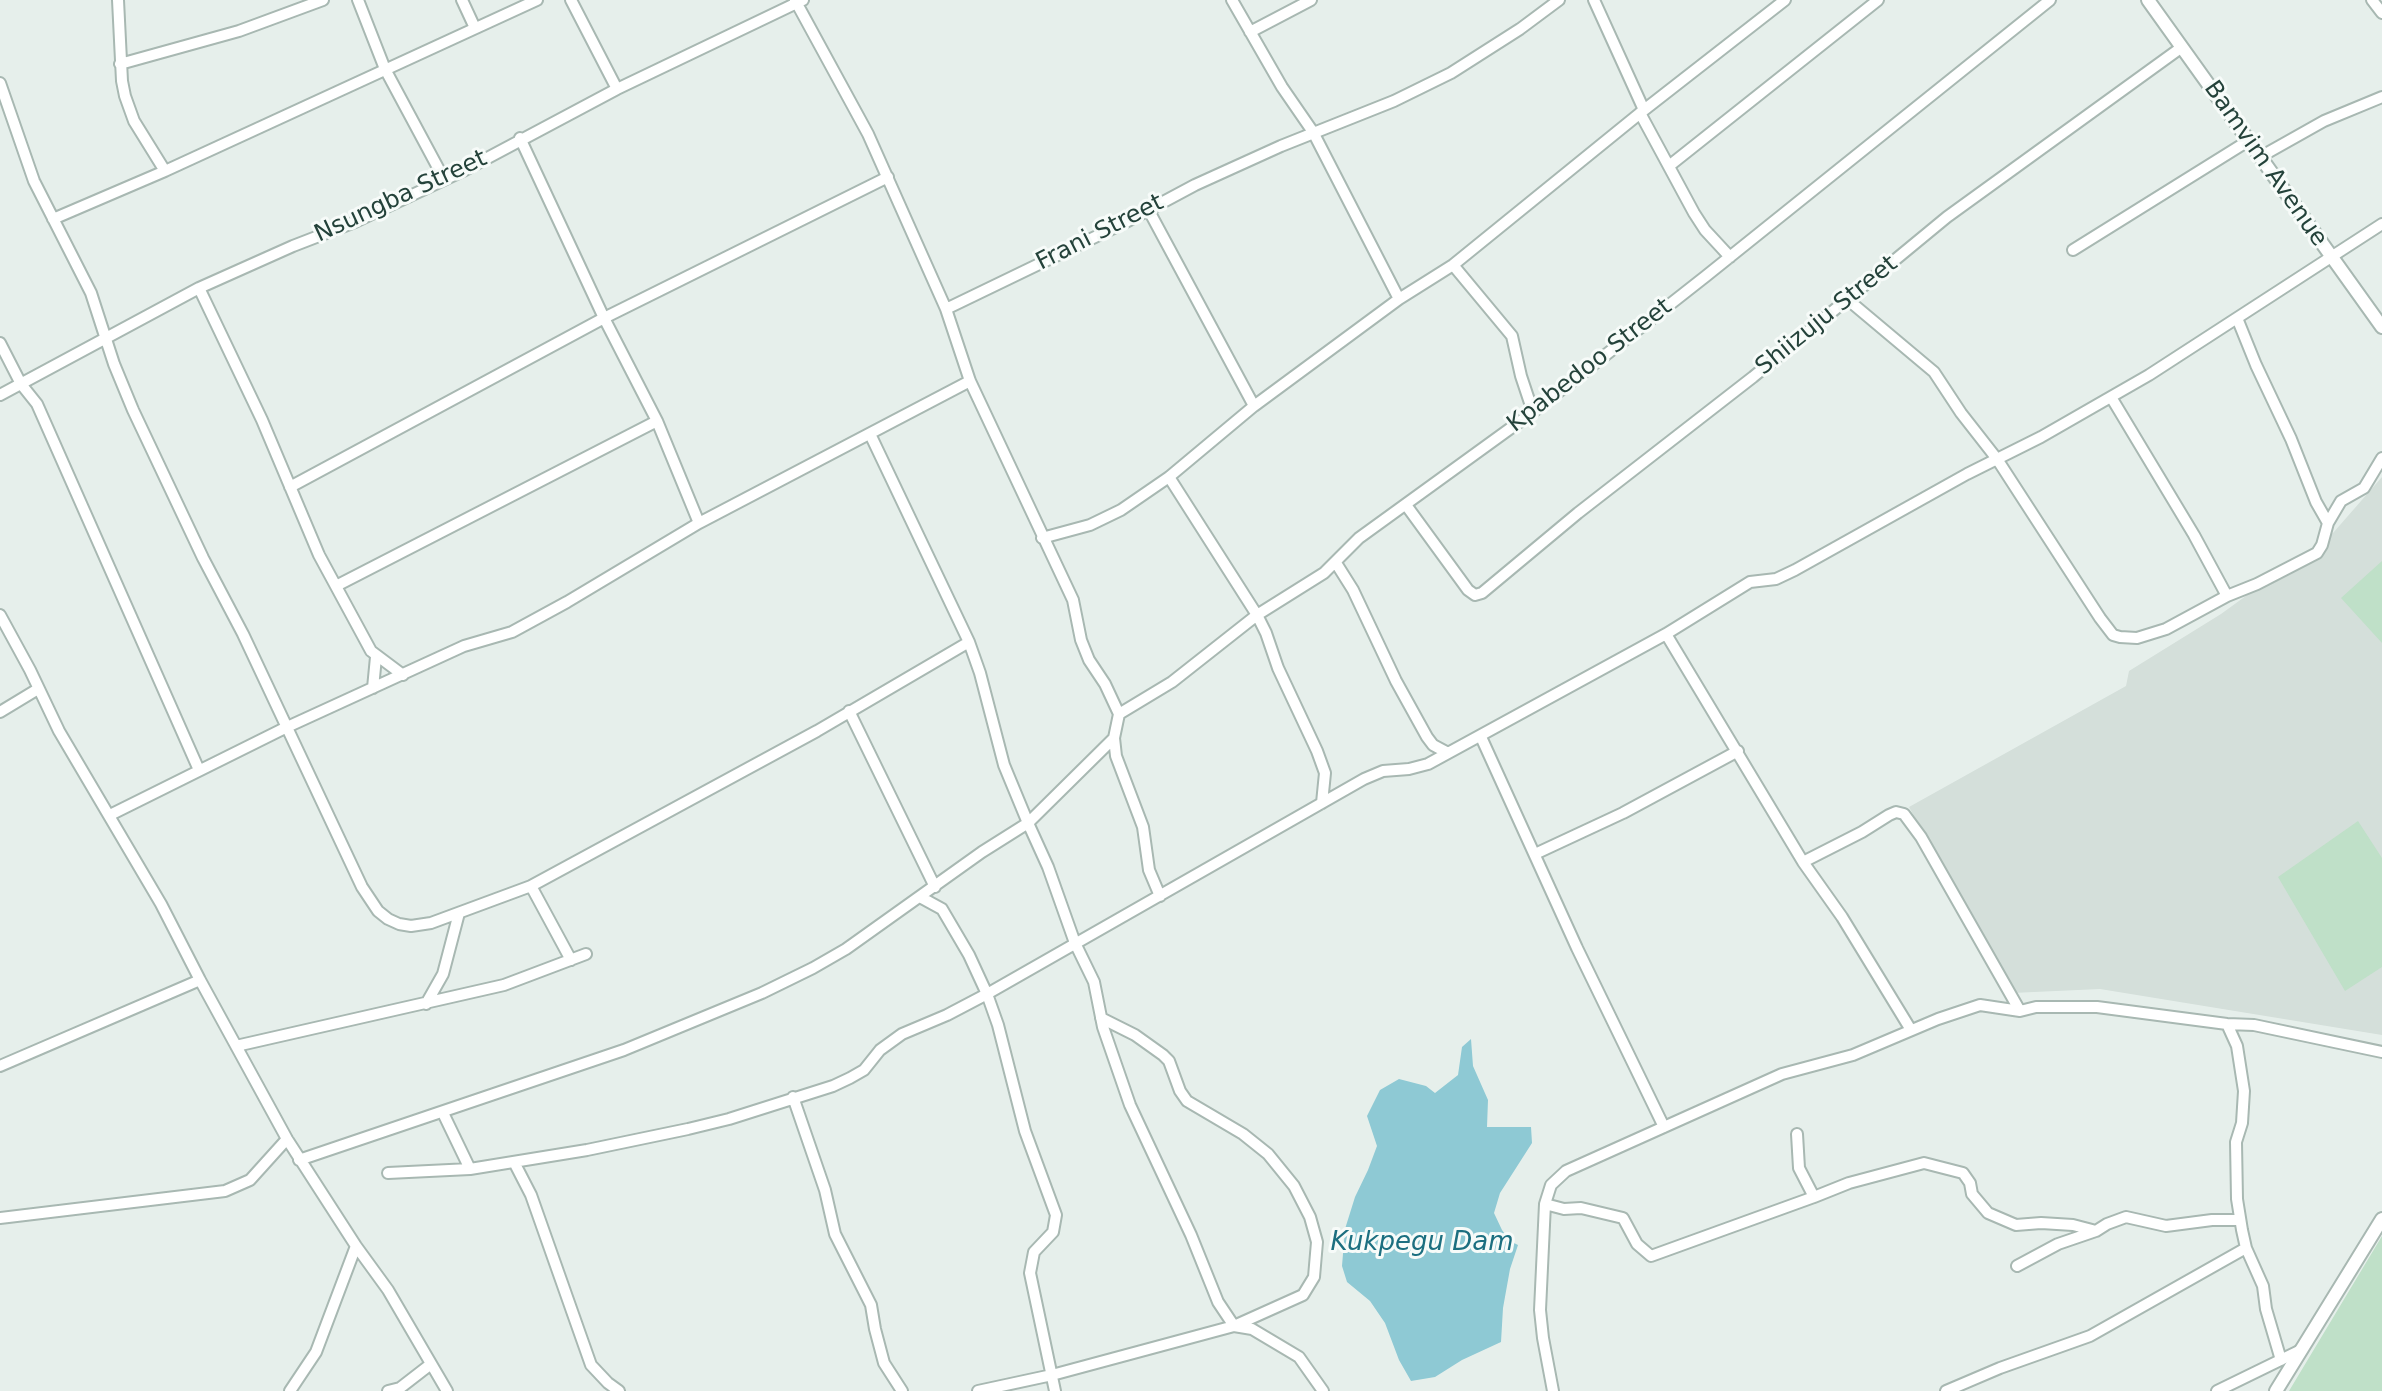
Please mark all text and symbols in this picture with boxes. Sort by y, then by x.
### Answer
street label: Bamvim Avenue [2197,76,2333,252]
street label: Nsungba Street [310,145,492,249]
street label: Frani Street [1032,189,1168,277]
street label: Shiizuju Street [1750,250,1904,382]
street label: Kpabedoo Street [1502,293,1678,439]
water label: Kukpegu Dam [1331,1227,1513,1259]

